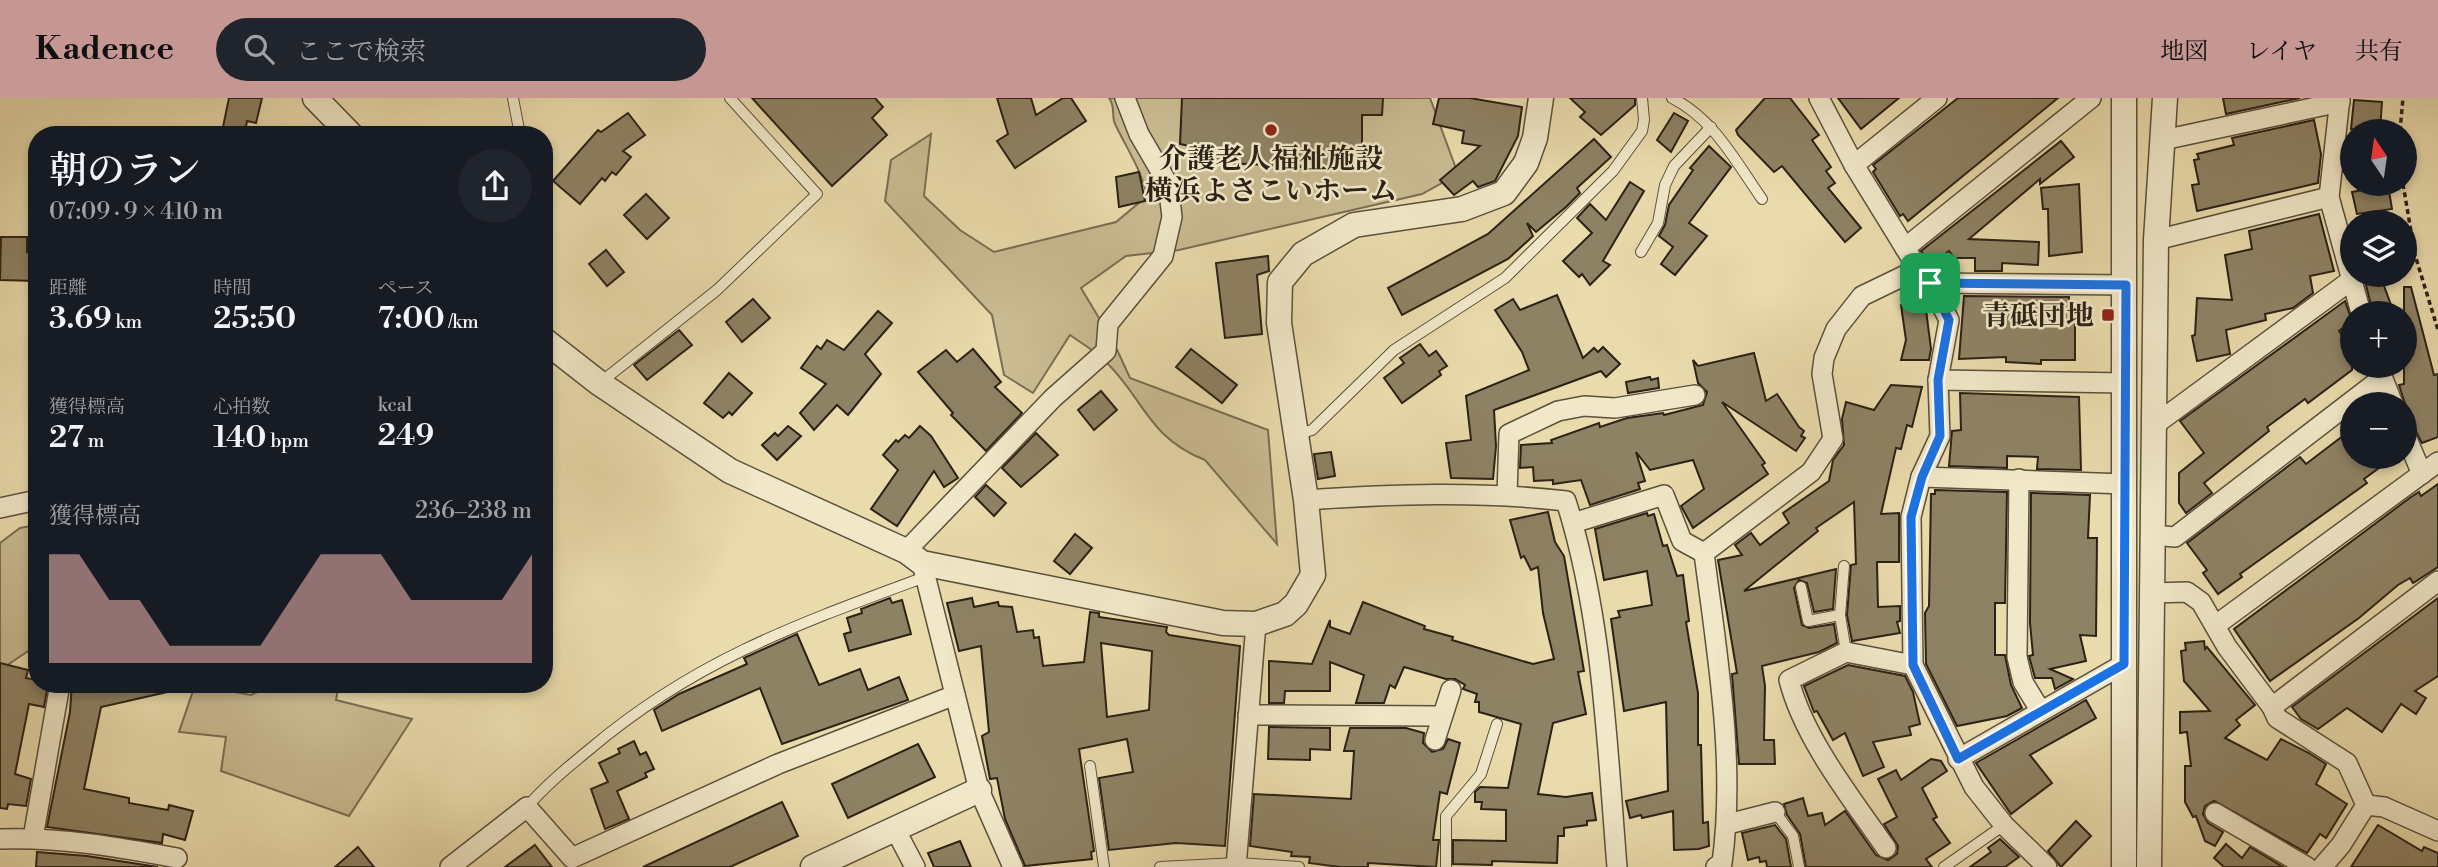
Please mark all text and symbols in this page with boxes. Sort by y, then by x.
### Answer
search box [216,18,706,81]
text: Kadence [35,29,174,70]
icon: search [240,30,278,68]
text: ここで検索 [296,36,426,68]
text: 地図 [2160,37,2208,67]
text: レイヤ [2246,37,2317,67]
text: 共有 [2355,37,2403,67]
north arrow [2340,119,2417,196]
map controls [2340,119,2417,469]
marker: 介護老人福祉施設 横浜よさこいホーム [1263,122,1279,138]
place label: 介護老人福祉施設 横浜よさこいホーム [1145,142,1397,209]
text: 朝のラン [49,148,201,195]
button: share [458,149,532,223]
text: 07:09 · 9 × 410 m [49,198,223,226]
button: layers [2340,210,2417,287]
pin [1900,253,1960,313]
icon: arrive [1911,264,1949,302]
text: 距離 [49,276,87,300]
text: 時間 [213,276,251,300]
text: ペース [378,276,434,300]
place label: 青砥団地 [1982,299,2094,334]
text: 3.69 [49,300,112,338]
text: 25:50 [213,300,296,338]
text: 7:00 [378,300,445,338]
button: + [2340,301,2417,378]
marker: 青砥団地 [2100,307,2116,323]
text: km [112,310,142,334]
text: /km [445,310,479,334]
button: − [2340,392,2417,469]
text: kcal [378,393,412,417]
text: 獲得標高 [49,395,125,419]
text: 心拍数 [213,395,270,419]
text: 249 [378,417,434,455]
text: 27 [49,419,84,457]
text: 140 [213,419,267,457]
text: m [84,429,104,453]
text: bpm [267,429,309,453]
text: 236–238 m [415,497,532,525]
text: 獲得標高 [49,502,141,530]

